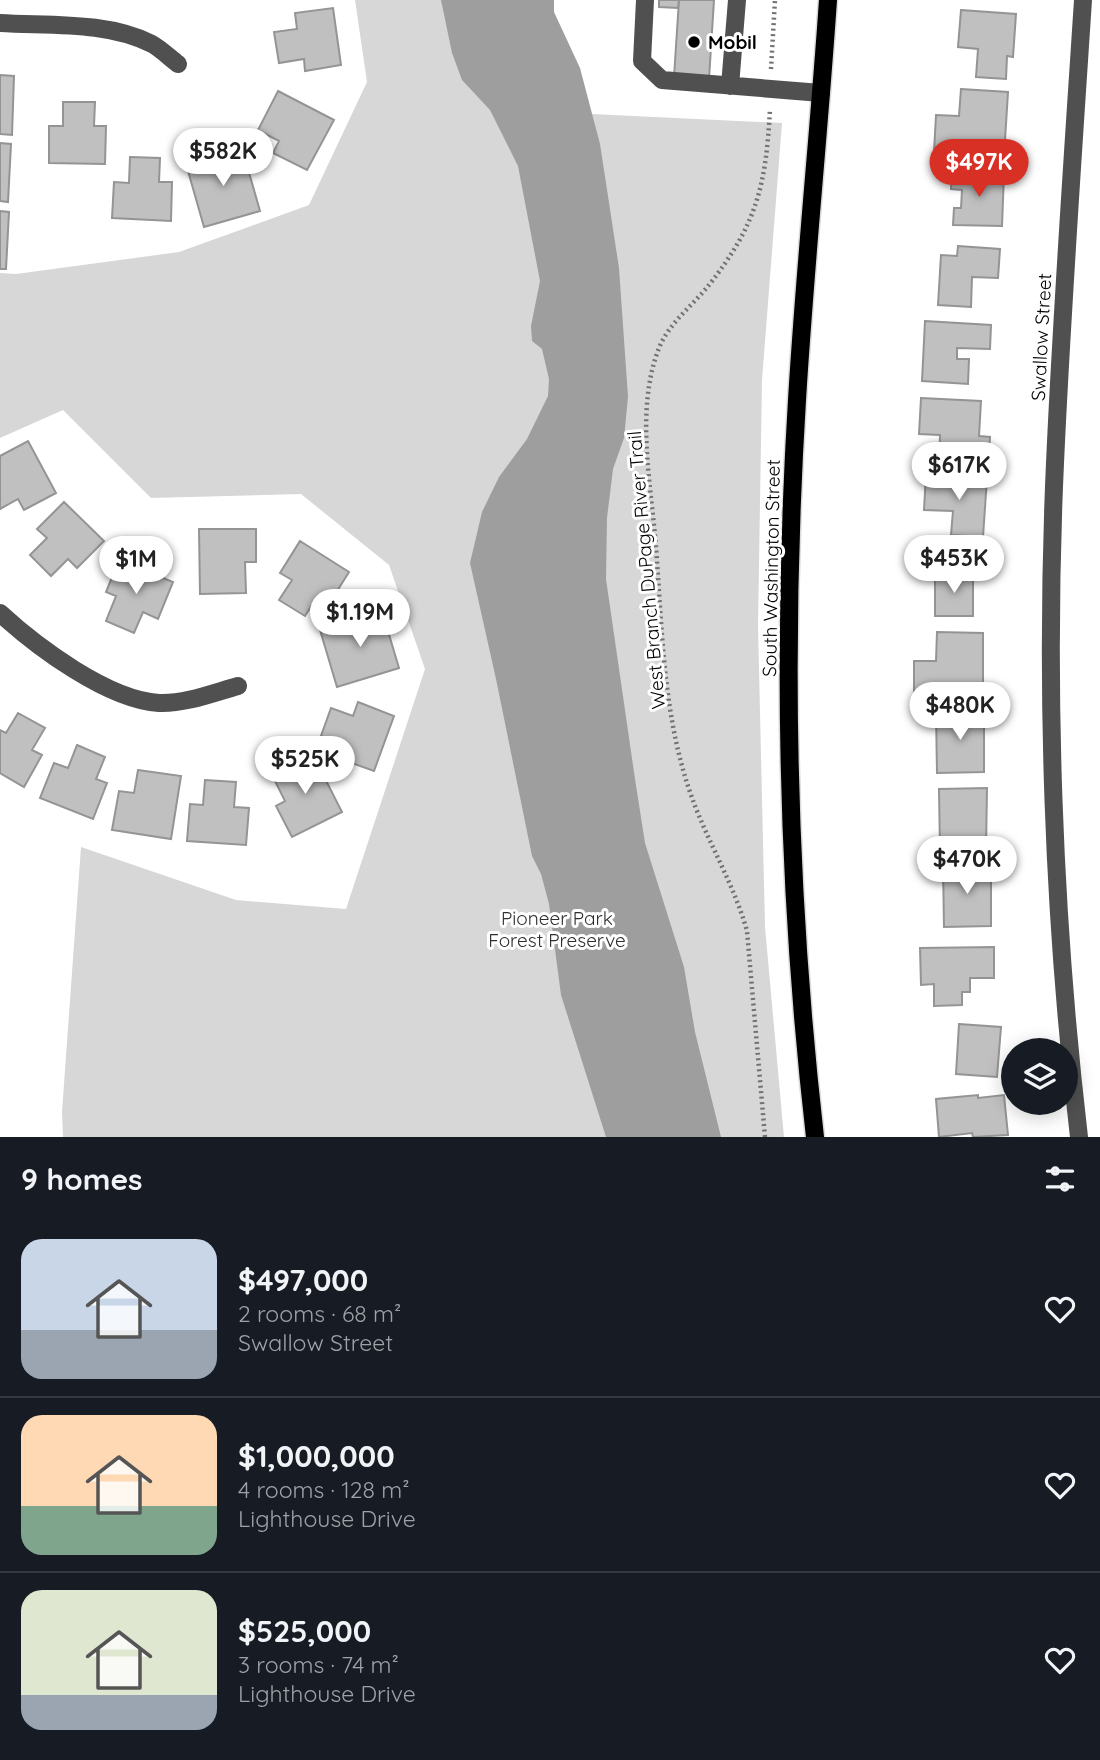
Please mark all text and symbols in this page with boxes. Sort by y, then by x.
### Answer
place label: Mobil [708,30,757,54]
marker: Mobil [686,34,702,50]
pin: $582K [174,128,272,188]
text: $582K [189,136,257,165]
pin: $497K [930,140,1028,199]
text: $497K [946,147,1012,176]
street label: Swallow Street [1026,272,1056,402]
street label: West Branch DuPage River Trail [622,430,670,710]
pin: $617K [910,442,1008,502]
text: $617K [928,450,990,479]
street label: South Washington Street [757,459,785,677]
pin: $1M [102,536,170,596]
pin: $453K [905,536,1003,595]
text: $453K [920,543,988,572]
text: $1M [115,544,157,573]
pin: $1.19M [303,590,417,649]
text: $1.19M [326,597,394,626]
pin: $480K [911,682,1009,742]
text: $480K [925,690,995,719]
pin: $525K [256,736,354,796]
text: $525K [271,744,339,773]
pin: $470K [918,836,1016,896]
text: $470K [933,844,1001,873]
park label: Pioneer Park Forest Preserve [488,906,626,952]
map controls [1001,1038,1078,1115]
button: layers [1001,1038,1078,1115]
text: 9 homes [21,1160,143,1198]
icon: filters [1041,1160,1079,1198]
text: $497,000 [238,1261,368,1299]
icon: home [77,1267,161,1351]
icon: heart [1041,1290,1079,1328]
text: 2 rooms · 68 m² [238,1299,401,1328]
text: Swallow Street [238,1328,393,1357]
text: $1,000,000 [238,1437,395,1475]
icon: home [77,1443,161,1527]
icon: heart [1041,1466,1079,1504]
text: 4 rooms · 128 m² [238,1475,410,1504]
text: Lighthouse Drive [238,1504,416,1533]
text: $525,000 [238,1612,371,1650]
icon: home [77,1618,161,1702]
icon: heart [1041,1641,1079,1679]
text: 3 rooms · 74 m² [238,1650,399,1679]
text: Lighthouse Drive [238,1679,416,1708]

